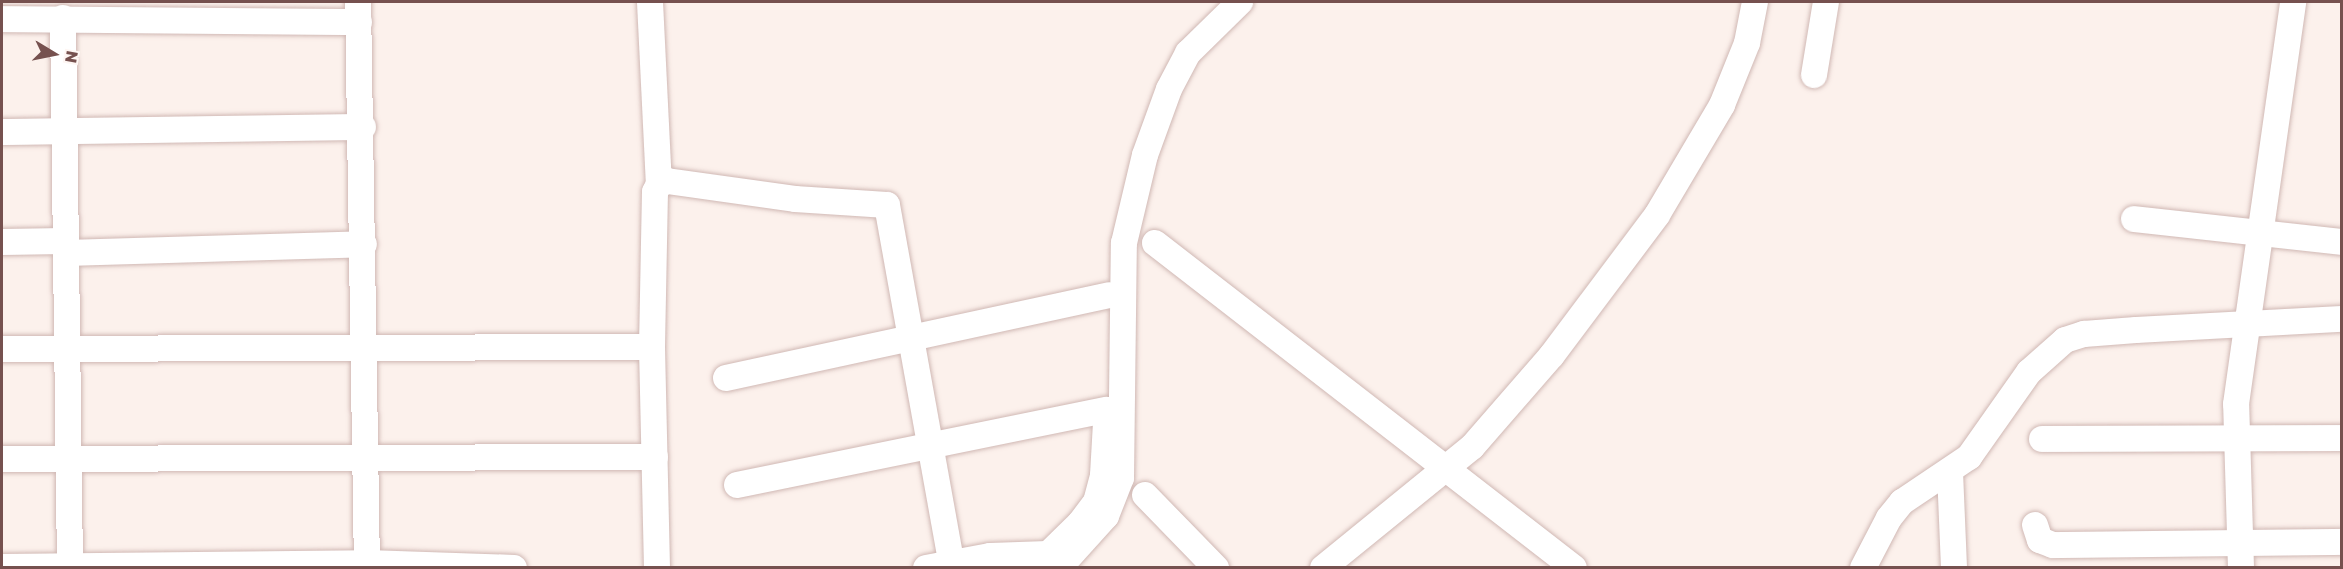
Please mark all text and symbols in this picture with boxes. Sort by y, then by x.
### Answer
north arrow [24,24,84,84]
text: N [61,49,83,65]

